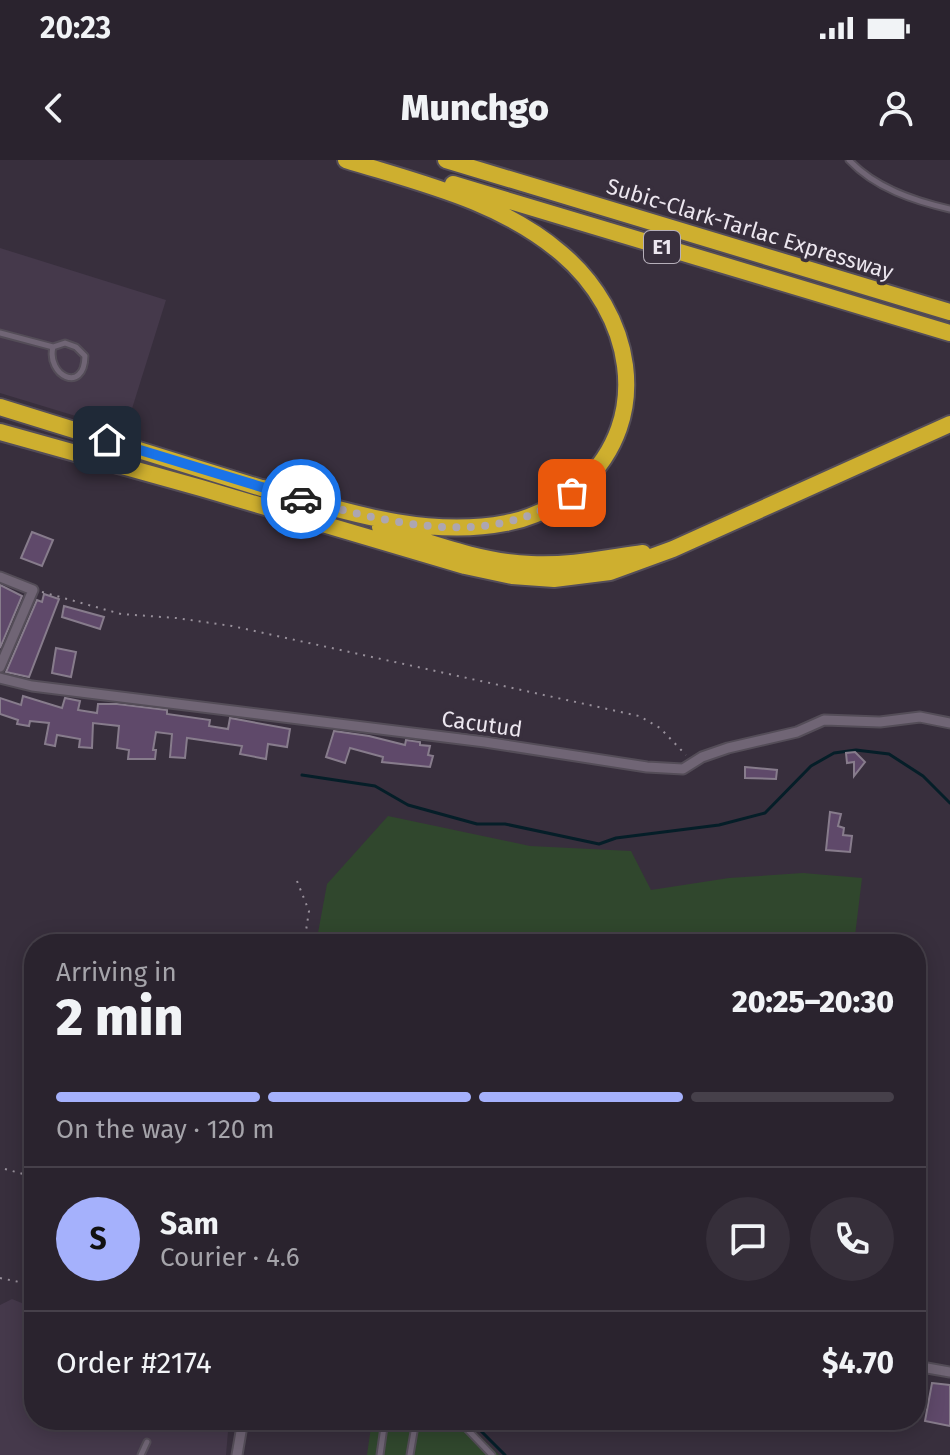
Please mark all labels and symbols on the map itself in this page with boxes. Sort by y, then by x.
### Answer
street label: Subic-Clark-Tarlac Expressway [603,172,897,286]
road number: E1 [644,231,680,263]
pin [73,406,141,474]
courier [261,459,341,539]
pin [538,459,606,527]
street label: Cacutud [440,705,524,743]

